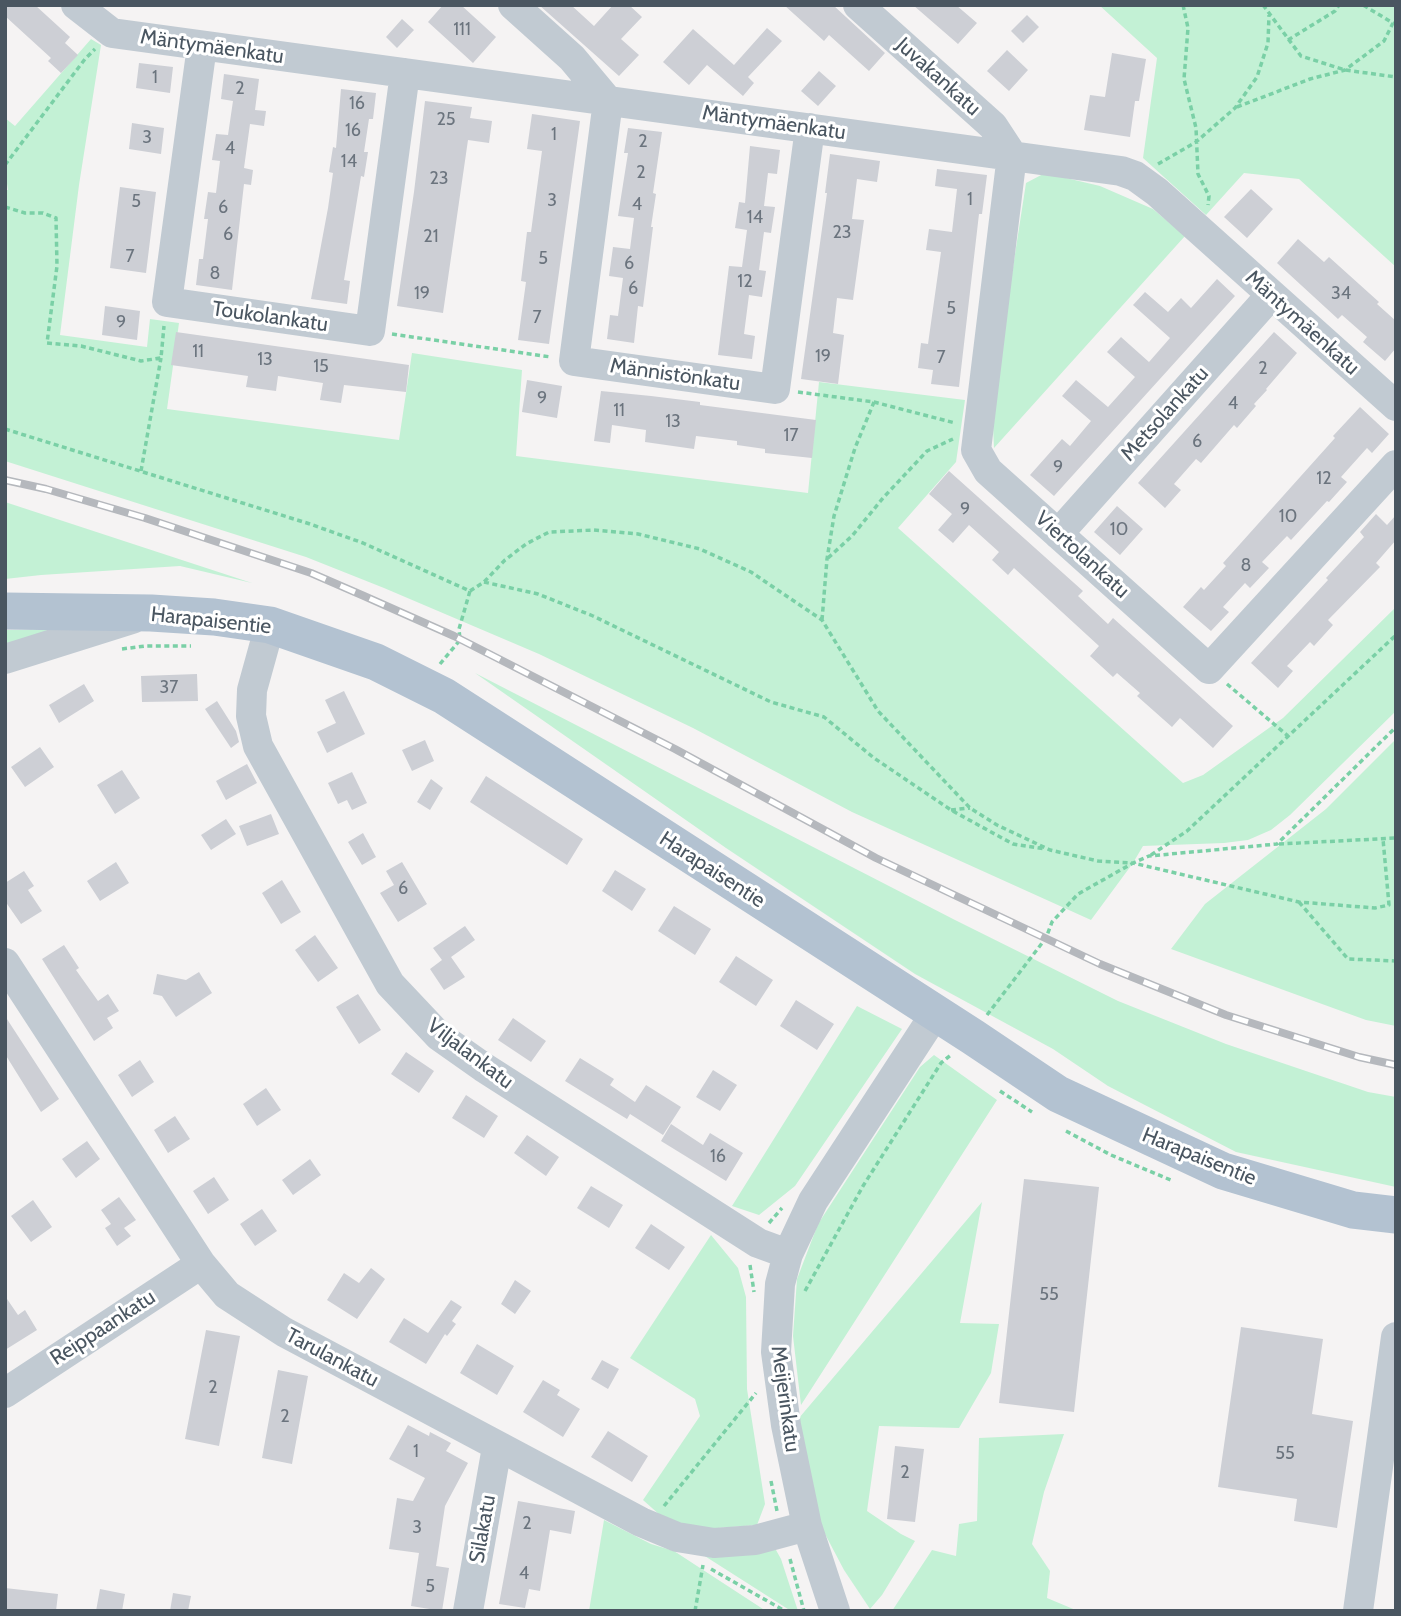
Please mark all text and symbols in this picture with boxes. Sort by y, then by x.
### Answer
house number: 111 [453,19,471,41]
street label: Mäntymäenkatu [139,24,285,70]
street label: Juvakankatu [891,33,985,121]
house number: 1 [152,67,158,89]
house number: 2 [235,78,245,100]
house number: 16 [349,93,365,115]
street label: Mäntymäenkatu [701,100,847,146]
house number: 25 [436,109,456,131]
house number: 16 [345,120,361,142]
house number: 1 [551,124,557,146]
house number: 3 [142,127,152,149]
house number: 2 [638,131,648,153]
house number: 4 [225,138,235,160]
house number: 14 [341,151,357,173]
house number: 2 [636,162,646,184]
house number: 23 [429,168,449,190]
house number: 1 [967,189,973,211]
house number: 3 [547,190,557,212]
house number: 5 [131,191,141,213]
house number: 4 [632,194,642,216]
house number: 6 [218,197,228,219]
house number: 14 [747,207,763,229]
house number: 23 [832,222,852,244]
house number: 6 [223,224,233,246]
house number: 21 [423,226,439,248]
house number: 7 [125,246,135,268]
house number: 5 [538,248,548,270]
house number: 6 [624,253,634,275]
house number: 8 [210,263,220,285]
street label: Mäntymäenkatu [1240,265,1364,381]
house number: 12 [737,271,753,293]
house number: 6 [628,278,638,300]
house number: 19 [414,283,430,305]
house number: 34 [1331,283,1351,305]
street label: Toukolankatu [211,296,329,338]
house number: 5 [946,298,956,320]
house number: 7 [532,307,542,329]
house number: 9 [116,312,126,334]
house number: 11 [192,341,204,363]
house number: 19 [815,346,831,368]
house number: 7 [936,347,946,369]
house number: 13 [257,349,273,371]
street label: Männistönkatu [608,353,742,397]
house number: 15 [313,356,329,378]
house number: 2 [1258,358,1268,380]
street label: Metsolankatu [1116,361,1214,467]
house number: 9 [537,388,547,410]
house number: 4 [1228,393,1238,415]
house number: 11 [613,400,625,422]
house number: 13 [665,411,681,433]
house number: 17 [784,425,798,447]
house number: 6 [1192,431,1202,453]
house number: 9 [1053,457,1063,479]
house number: 12 [1316,468,1332,490]
house number: 9 [960,499,970,521]
street label: Viertolankatu [1030,506,1134,604]
house number: 10 [1279,506,1297,528]
house number: 10 [1110,519,1128,541]
house number: 8 [1241,555,1251,577]
street label: Harapaisentie [150,602,272,640]
house number: 37 [160,677,178,699]
street label: Harapaisentie [654,827,770,913]
house number: 6 [398,878,408,900]
street label: Viljalankatu [422,1013,518,1095]
street label: Harapaisentie [1138,1123,1260,1191]
house number: 16 [710,1146,726,1168]
house number: 55 [1039,1284,1059,1306]
street label: Reippaankatu [46,1285,160,1371]
street label: Tarulankatu [281,1323,383,1393]
street label: Meijerinkatu [765,1344,805,1454]
house number: 2 [208,1377,218,1399]
house number: 2 [280,1406,290,1428]
house number: 1 [413,1441,419,1463]
house number: 55 [1275,1443,1295,1465]
house number: 2 [900,1462,910,1484]
street label: Silakatu [465,1493,501,1565]
house number: 2 [522,1513,532,1535]
house number: 3 [412,1517,422,1539]
house number: 4 [519,1563,529,1585]
house number: 5 [425,1576,435,1598]

